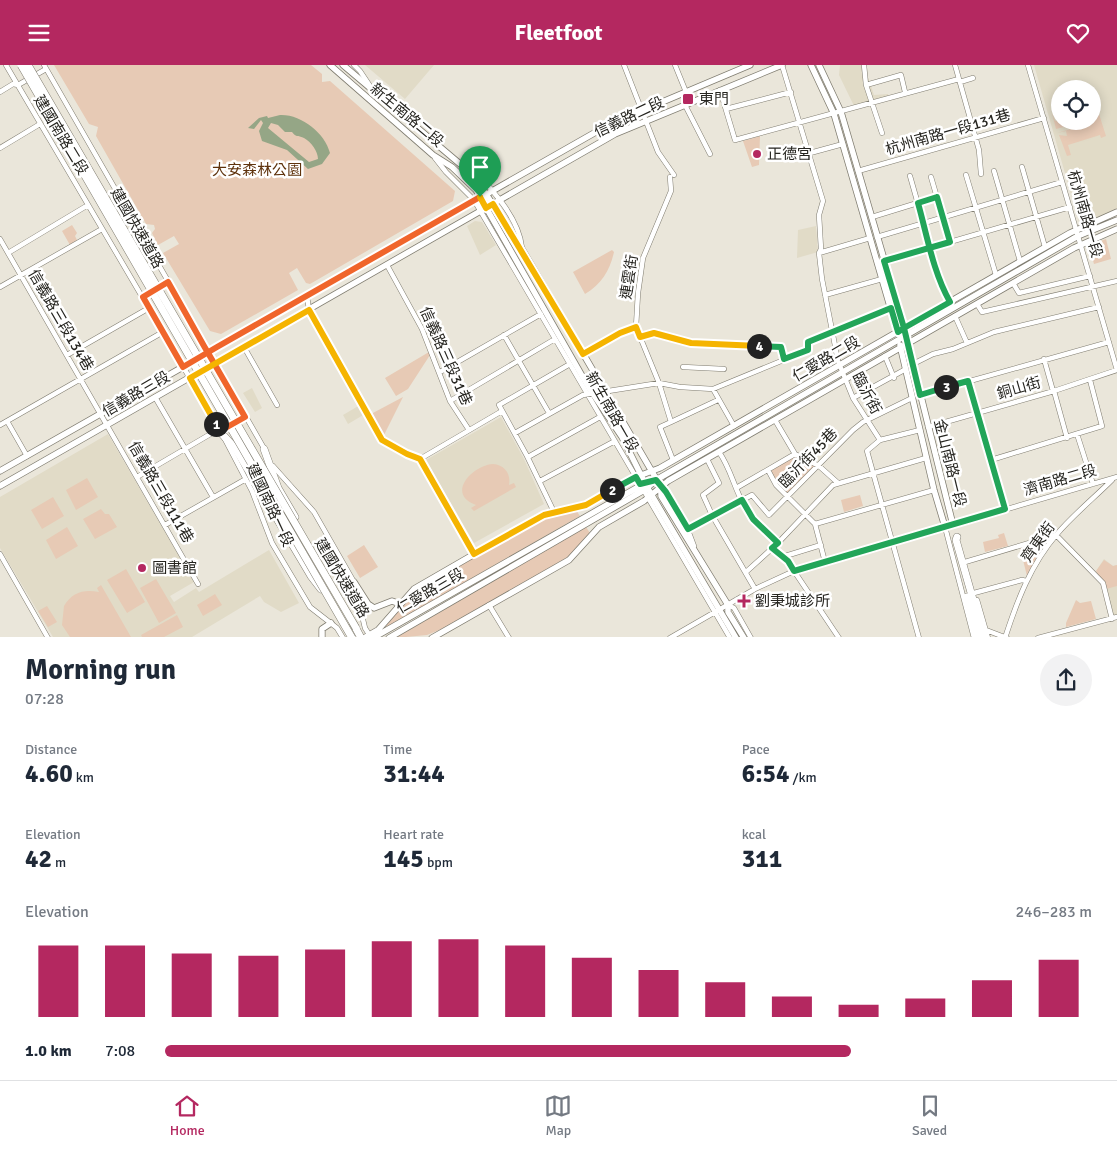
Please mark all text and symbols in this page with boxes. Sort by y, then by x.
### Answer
icon: menu [25,19,53,47]
text: Fleetfoot [514,19,603,46]
icon: heart [1064,19,1092,47]
street label: 新生南路二段 [367,79,447,151]
map controls [1051,80,1101,130]
button: locate [1051,80,1101,130]
place label: 東門 [699,90,729,108]
street label: 建國南路二段 [30,92,92,178]
marker: 東門 [681,92,695,106]
street label: 信義路二段 [591,93,667,141]
street label: 杭州南路一段131巷 [883,106,1013,158]
place label: 正德宮 [767,145,812,163]
pin [459,146,501,197]
marker: 正德宮 [751,148,763,160]
icon: arrive [466,153,494,181]
park label: 大安森林公園 [212,161,302,179]
street label: 杭州南路一段 [1064,168,1106,260]
street label: 建國快速道路 [107,185,167,271]
street label: 連雲街 [617,253,641,301]
street label: 信義路三段134巷 [25,266,97,374]
street label: 信義路三段31巷 [416,304,476,408]
street label: 仁愛路二段 [789,332,863,386]
pin: 4 [746,333,772,359]
text: 4 [756,338,763,355]
street label: 信義路三段 [99,367,173,421]
street label: 新生南路一段 [582,369,642,455]
street label: 臨沂街 [848,369,886,417]
street label: 銅山街 [995,373,1043,403]
pin: 3 [934,375,958,399]
text: 3 [943,379,950,396]
pin: 1 [204,411,228,437]
text: 1 [213,416,220,433]
street label: 金山南路一段 [930,417,970,509]
street label: 臨沂街45巷 [775,424,841,492]
street label: 信義路三段111巷 [125,438,197,546]
street label: 建國南路一段 [243,460,297,550]
street label: 濟南路二段 [1021,461,1099,499]
pin: 2 [600,477,624,503]
text: 2 [609,482,616,499]
street label: 齊東街 [1017,519,1059,565]
street label: 建國快速道路 [311,535,373,621]
place label: 圖書館 [152,559,197,577]
marker: 圖書館 [136,562,148,574]
street label: 仁愛路三段 [393,564,467,618]
place label: 劉秉城診所 [755,592,830,610]
marker: 劉秉城診所 [737,594,751,608]
text: Morning run [25,653,176,687]
button: share [1040,654,1092,706]
text: 07:28 [25,689,64,709]
text: Distance [25,741,77,758]
text: Time [383,741,412,758]
text: Pace [742,741,770,758]
text: 4.60 [25,758,73,789]
text: 31:44 [383,758,445,789]
text: 6:54 [742,758,790,789]
text: km [73,769,94,786]
text: /km [790,769,817,786]
text: Elevation [25,826,81,843]
text: Heart rate [383,826,444,843]
text: kcal [742,826,766,843]
text: 42 [25,843,52,874]
text: 145 [383,843,424,874]
text: 311 [742,843,782,874]
text: m [52,854,66,871]
text: bpm [424,854,453,871]
text: Elevation [25,902,89,922]
text: 246–283 m [1015,902,1092,922]
text: 1.0 km [25,1041,72,1061]
text: 7:08 [105,1041,135,1061]
tab: Home [170,1092,205,1139]
tab: Map [544,1092,572,1139]
tab: Saved [912,1092,947,1139]

